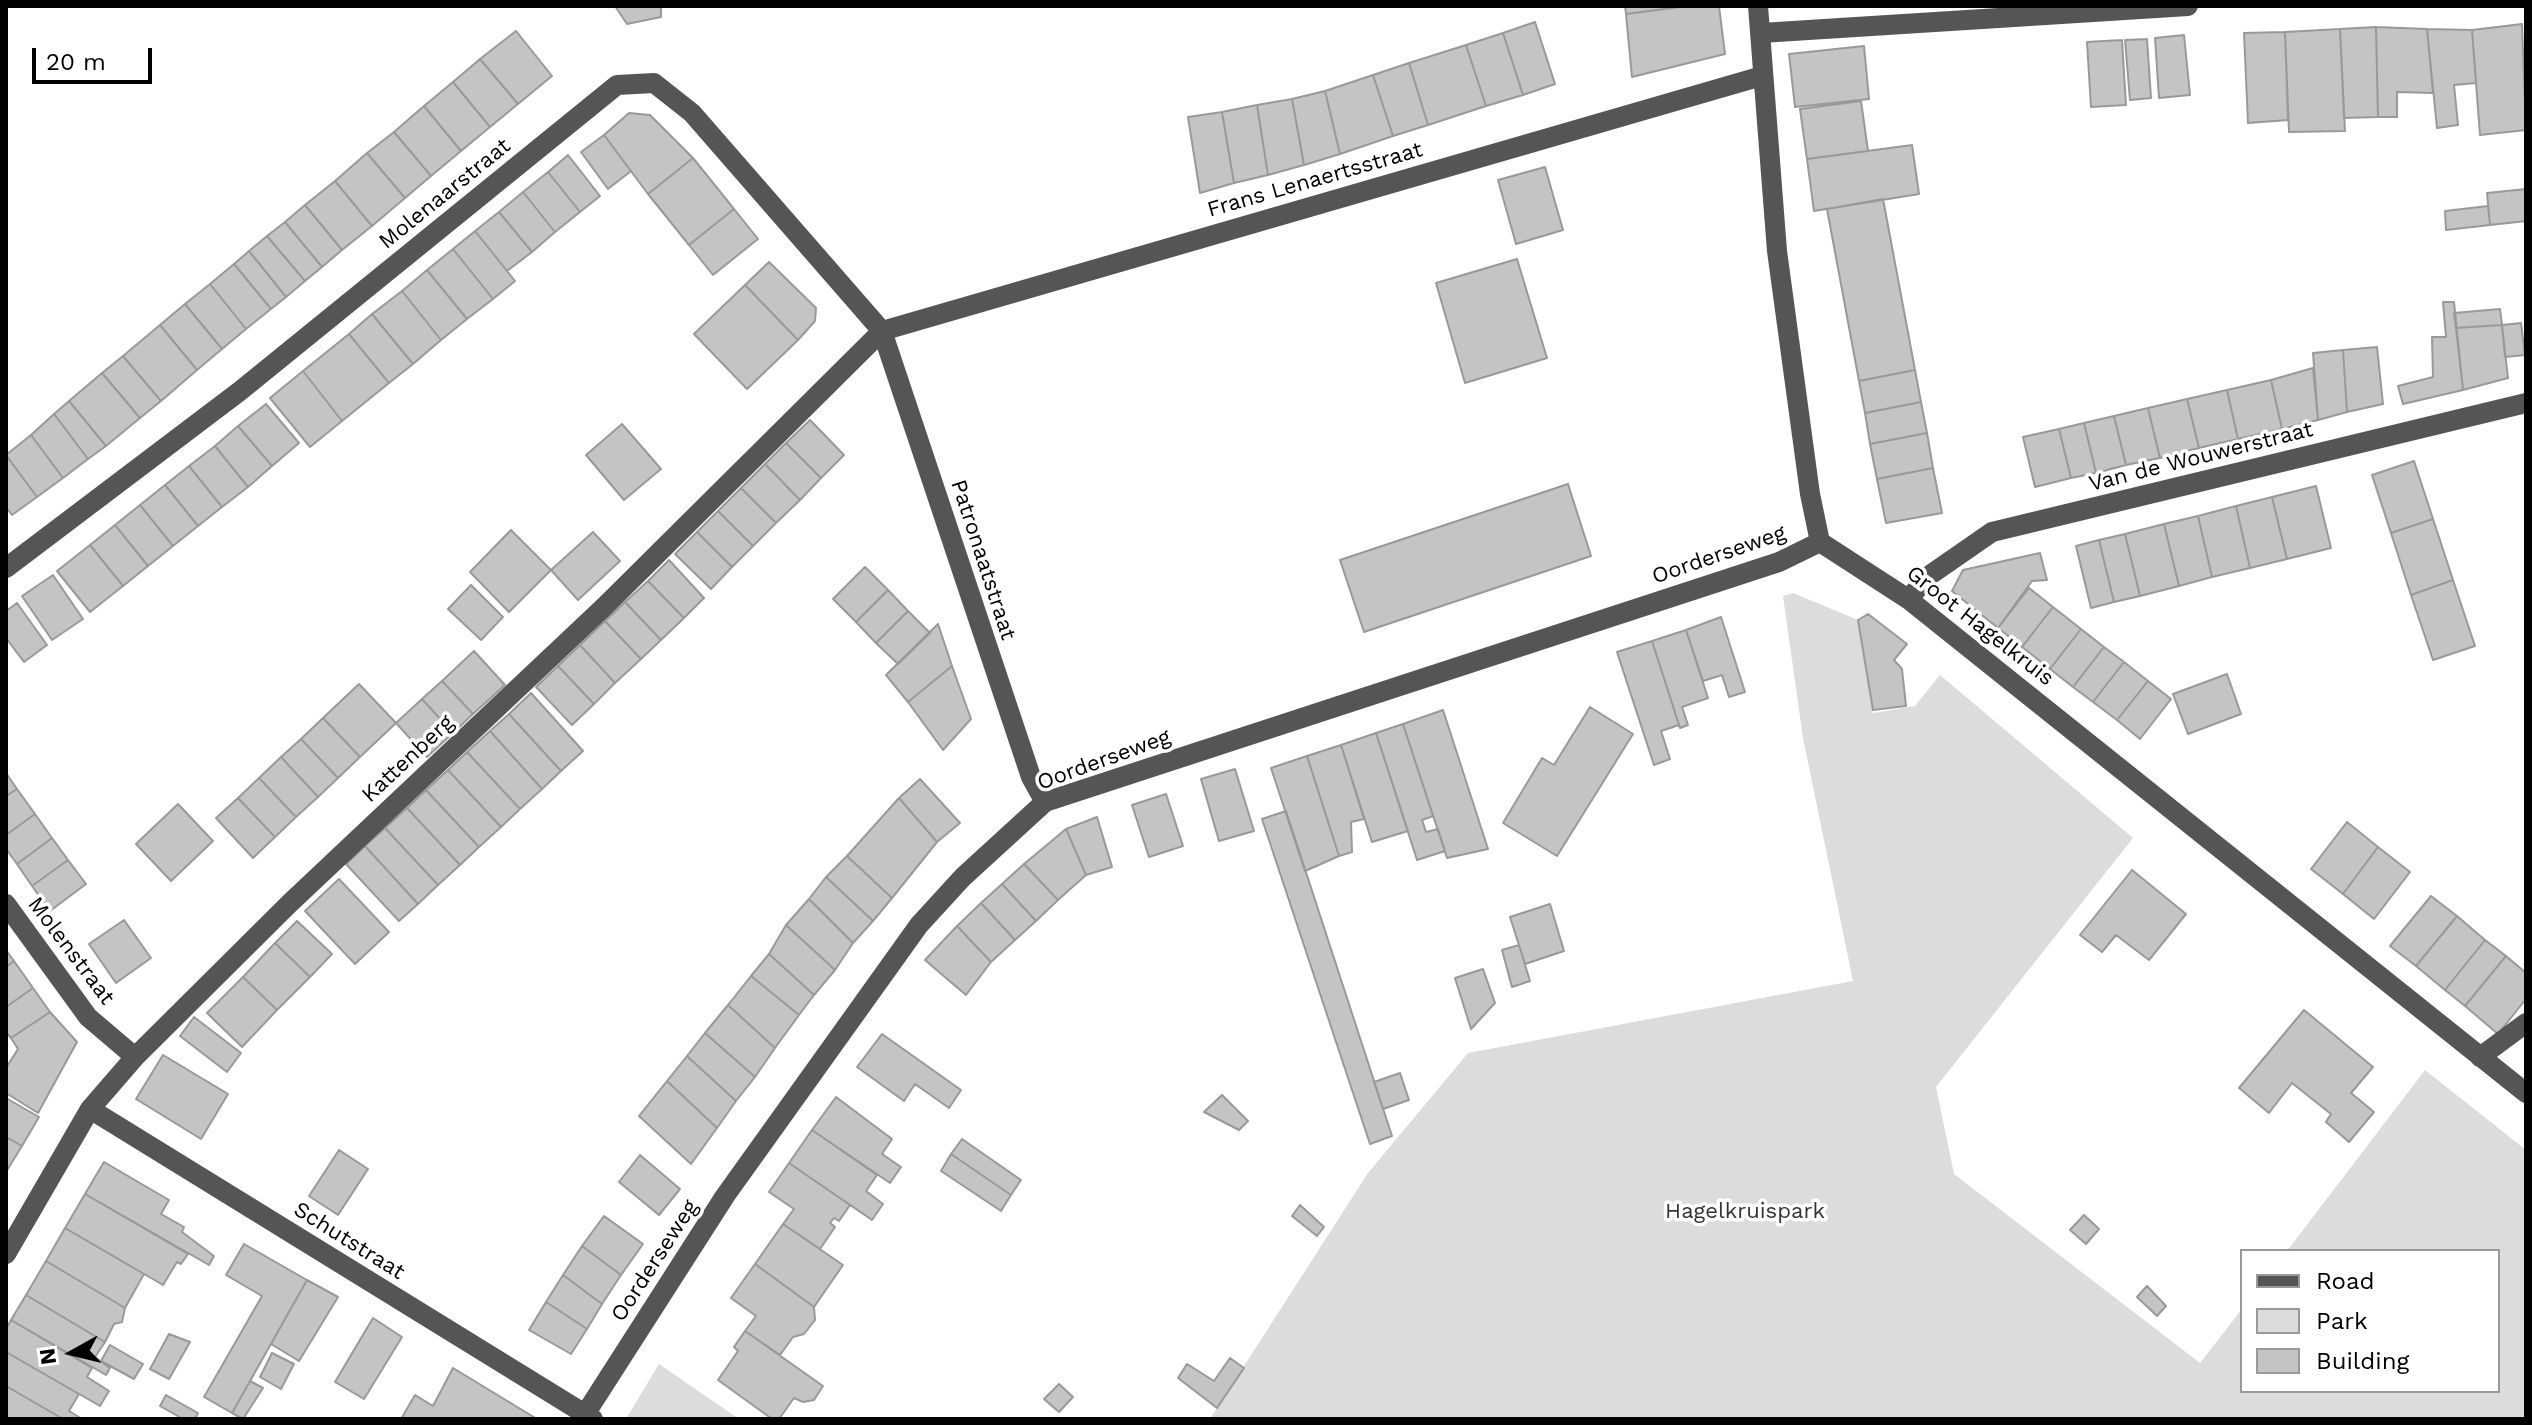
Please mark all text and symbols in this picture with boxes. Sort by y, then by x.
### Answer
scale bar [36,32,156,82]
text: 20 m [46,48,106,76]
street label: Molenaarstraat [374,133,516,255]
street label: Frans Lenaertsstraat [1204,137,1426,223]
street label: Van de Wouwerstraat [2086,416,2316,498]
street label: Patronaatstraat [945,477,1021,643]
street label: Oorderseweg [1649,520,1789,590]
street label: Groot Hagelkruis [1901,560,2059,692]
street label: Kattenberg [357,710,459,808]
street label: Oorderseweg [1034,724,1174,796]
street label: Molenstraat [22,892,120,1010]
street label: Oorderseweg [606,1195,704,1327]
street label: Schutstraat [289,1196,409,1286]
park label: Hagelkruispark [1665,1199,1825,1225]
legend [2240,1249,2500,1393]
text: Road [2316,1267,2375,1295]
text: Park [2316,1307,2368,1335]
north arrow [32,1313,112,1393]
text: N [34,1347,61,1366]
text: Building [2316,1347,2409,1375]

